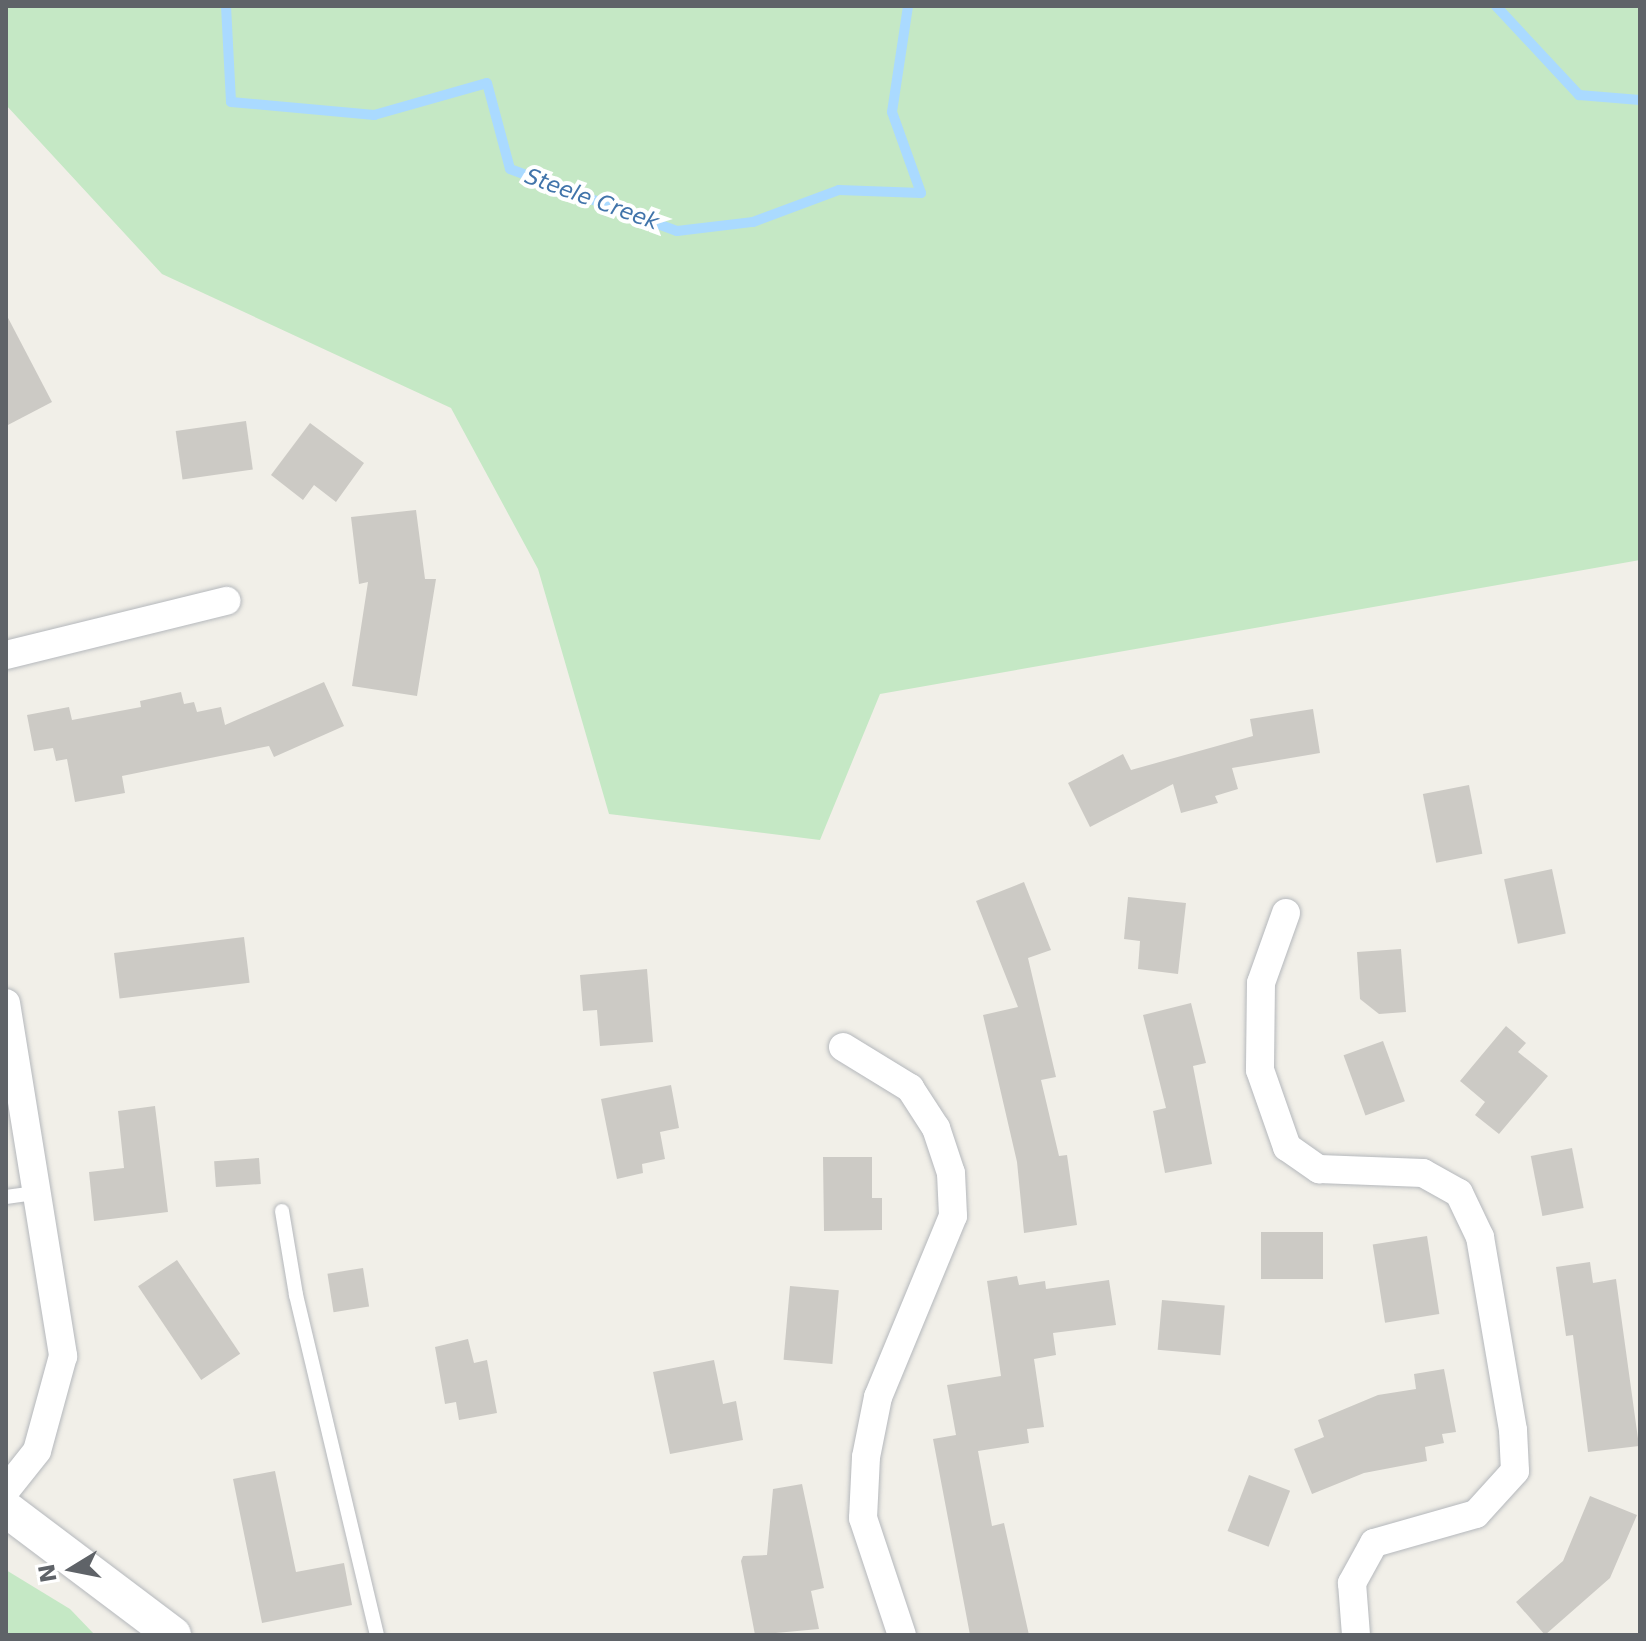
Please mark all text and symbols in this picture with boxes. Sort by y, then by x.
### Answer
water label: Steele Creek [521,163,663,235]
north arrow [32,1529,112,1609]
text: N [34,1562,62,1585]

